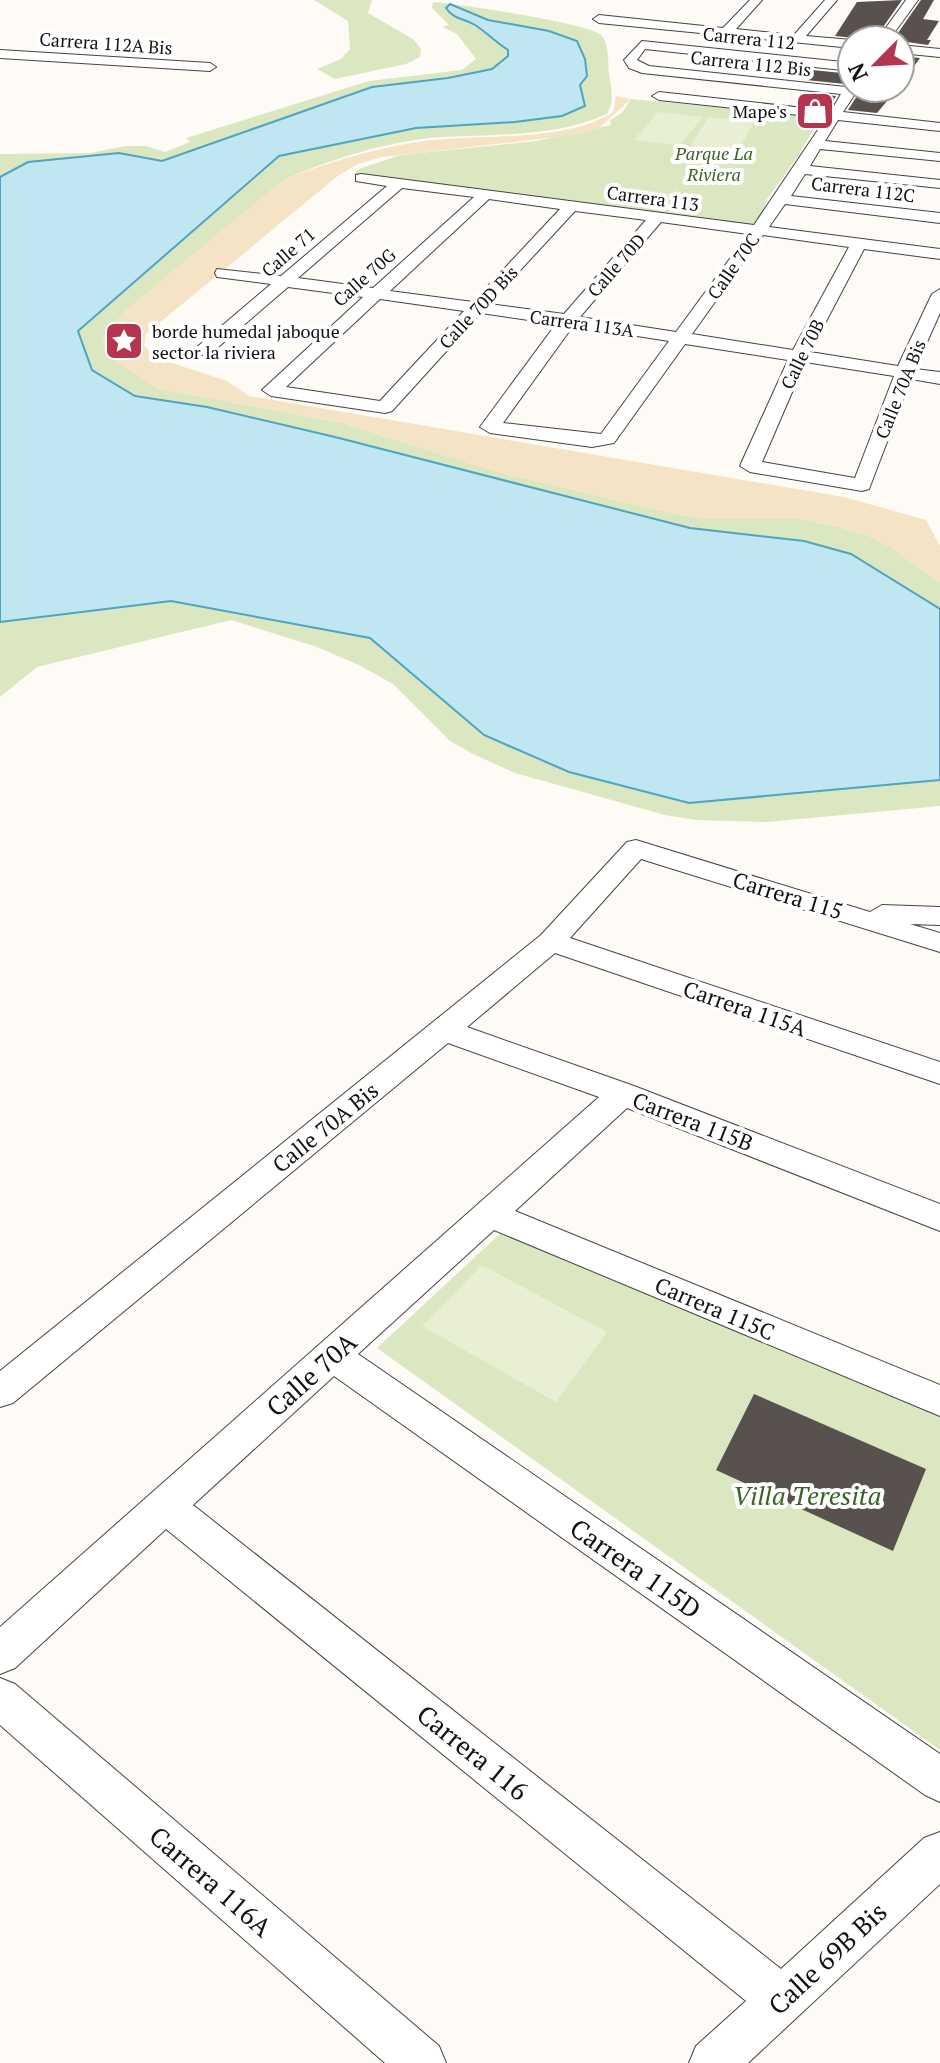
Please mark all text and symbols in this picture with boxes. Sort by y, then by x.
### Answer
street label: Carrera 112 [702,21,796,55]
north arrow [836,24,916,104]
street label: Carrera 112A Bis [39,26,173,60]
street label: Carrera 112 Bis [689,45,813,81]
text: N [841,59,874,86]
shop icon: Mape's [794,90,836,132]
place label: Mape's [733,99,787,123]
park label: Parque La Riviera [674,141,753,186]
street label: Carrera 112C [810,171,916,207]
street label: Carrera 113 [605,180,701,216]
street label: Calle 71 [256,222,320,282]
street label: Calle 70D [582,228,650,302]
street label: Calle 70C [701,228,765,304]
street label: Calle 70G [328,242,401,312]
street label: Calle 70D Bis [433,260,523,354]
street label: Carrera 113A [528,304,636,342]
street label: Calle 70B [775,315,829,393]
place label: borde humedal jaboque sector la riviera [152,319,340,364]
place icon: borde humedal jaboque sector la riviera [103,320,145,362]
street label: Calle 70A Bis [869,336,931,442]
street label: Carrera 115 [730,865,846,925]
street label: Carrera 115A [680,973,811,1043]
street label: Calle 70A Bis [266,1075,384,1179]
street label: Carrera 115B [629,1085,757,1157]
street label: Carrera 115C [651,1270,779,1346]
street label: Calle 70A [259,1324,364,1424]
park label: Villa Teresita [733,1478,881,1512]
street label: Carrera 115D [564,1510,708,1626]
street label: Carrera 116 [410,1697,536,1807]
street label: Carrera 116A [143,1818,280,1944]
street label: Calle 69B Bis [761,1894,893,2022]

